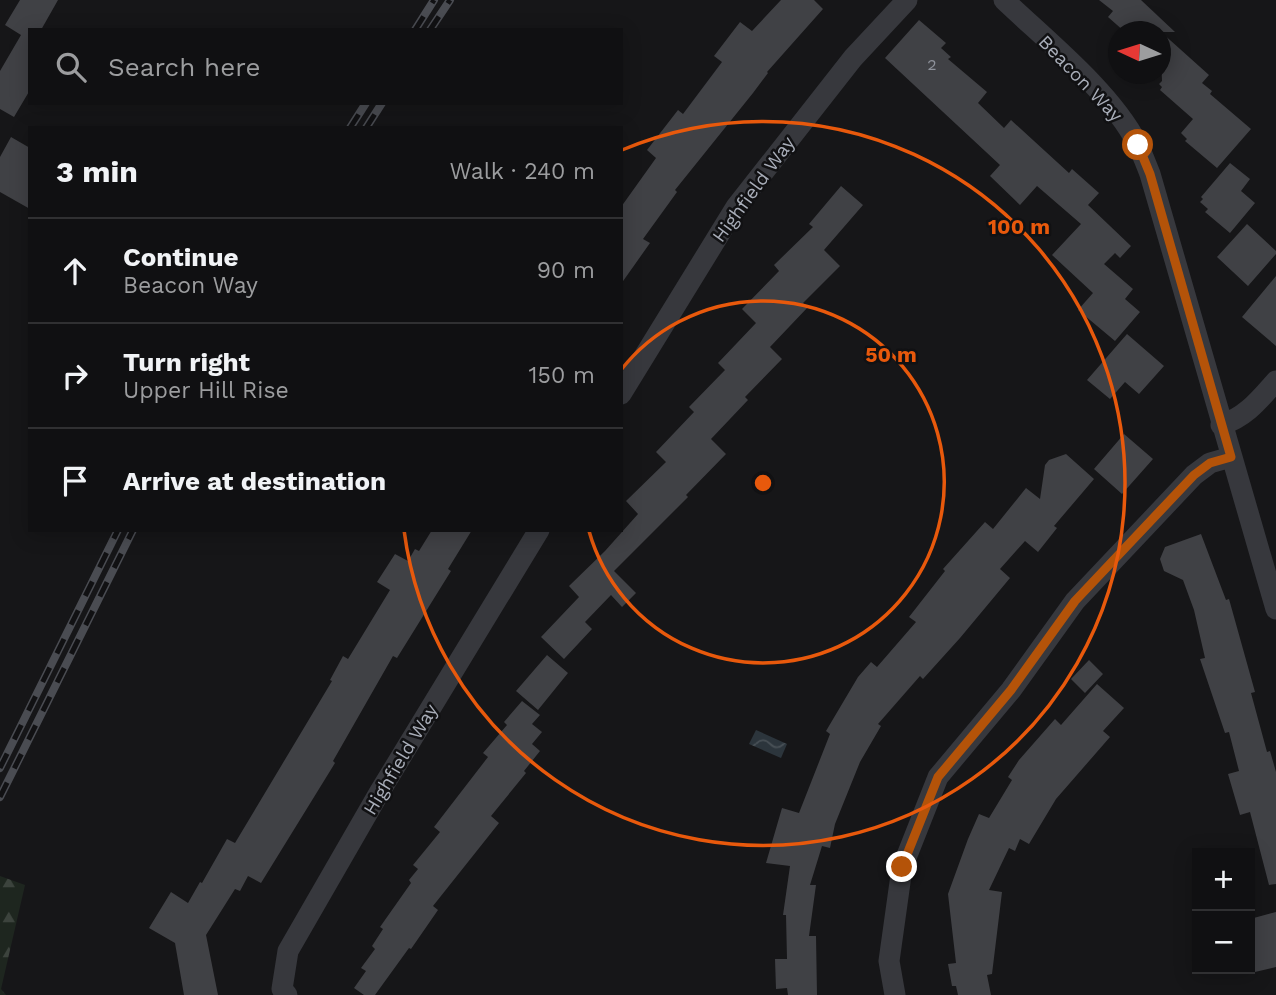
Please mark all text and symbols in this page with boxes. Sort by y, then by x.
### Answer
north arrow [1108,21,1171,84]
search box [28,28,623,105]
street label: Beacon Way [1034,30,1128,127]
icon: search [52,48,90,86]
text: Search here [108,52,260,82]
house number: 2 [927,55,937,74]
route start [1122,129,1153,160]
street label: Highfield Way [707,132,800,247]
text: 3 min [56,154,138,189]
text: Walk · 240 m [450,158,595,185]
text: 100 m [988,214,1050,239]
text: Continue [123,242,239,272]
icon: ahead [56,252,94,290]
text: 90 m [537,257,595,284]
text: Beacon Way [123,272,258,299]
text: 50 m [865,342,917,367]
text: Turn right [123,347,250,377]
icon: right [56,357,94,395]
text: 150 m [529,362,595,389]
text: Upper Hill Rise [123,377,289,404]
icon: arrive [56,462,94,500]
text: Arrive at destination [123,466,386,496]
centre of rings [751,471,775,495]
street label: Highfield Way [358,699,443,819]
map controls [1192,848,1255,974]
button: + [1192,848,1255,911]
route end [886,851,917,882]
button: − [1192,911,1255,974]

